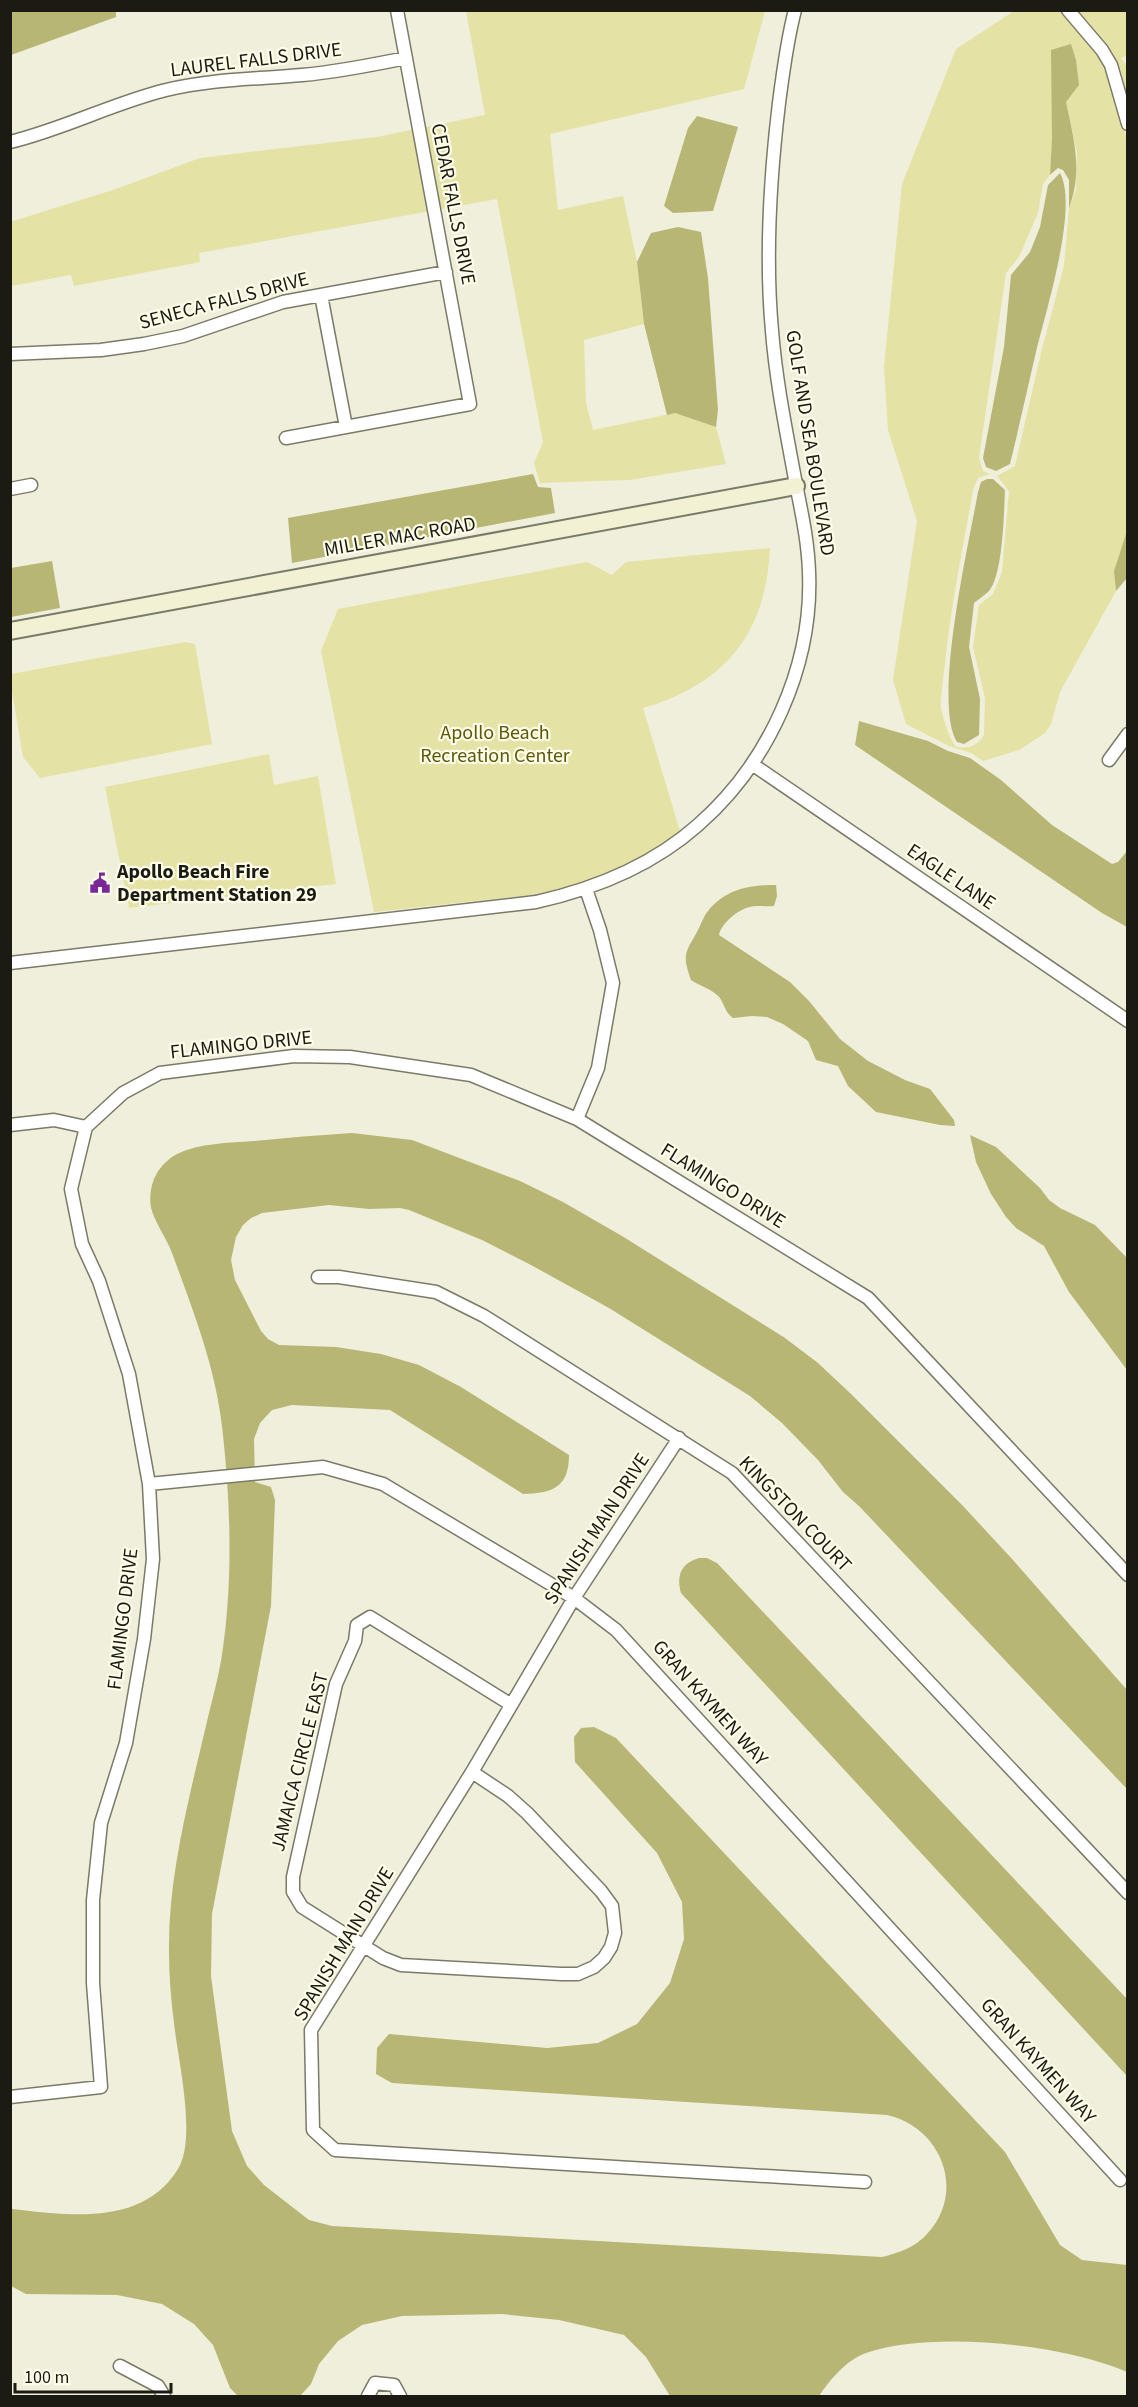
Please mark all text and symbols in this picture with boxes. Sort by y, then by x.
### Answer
street label: LAUREL FALLS DRIVE [169,36,343,84]
street label: CEDAR FALLS DRIVE [424,121,482,287]
street label: SENECA FALLS DRIVE [136,265,312,337]
street label: GOLF AND SEA BOULEVARD [778,328,842,558]
street label: MILLER MAC ROAD [322,510,478,564]
park label: Apollo Beach Recreation Center [420,719,570,770]
street label: EAGLE LANE [901,837,1001,917]
place label: Apollo Beach Fire Department Station 29 [116,858,317,909]
public building icon: Apollo Beach Fire Department Station 29 [88,871,112,895]
street label: FLAMINGO DRIVE [169,1024,313,1066]
street label: FLAMINGO DRIVE [655,1136,791,1236]
street label: SPANISH MAIN DRIVE [538,1448,656,1610]
street label: KINGSTON COURT [732,1450,858,1578]
street label: FLAMINGO DRIVE [100,1546,146,1692]
street label: GRAN KAYMEN WAY [646,1634,775,1772]
street label: JAMAICA CIRCLE EAST [264,1669,336,1854]
street label: SPANISH MAIN DRIVE [287,1862,401,2026]
street label: GRAN KAYMEN WAY [974,1992,1103,2130]
scale bar [15,2356,171,2394]
text: 100 m [24,2365,69,2390]

